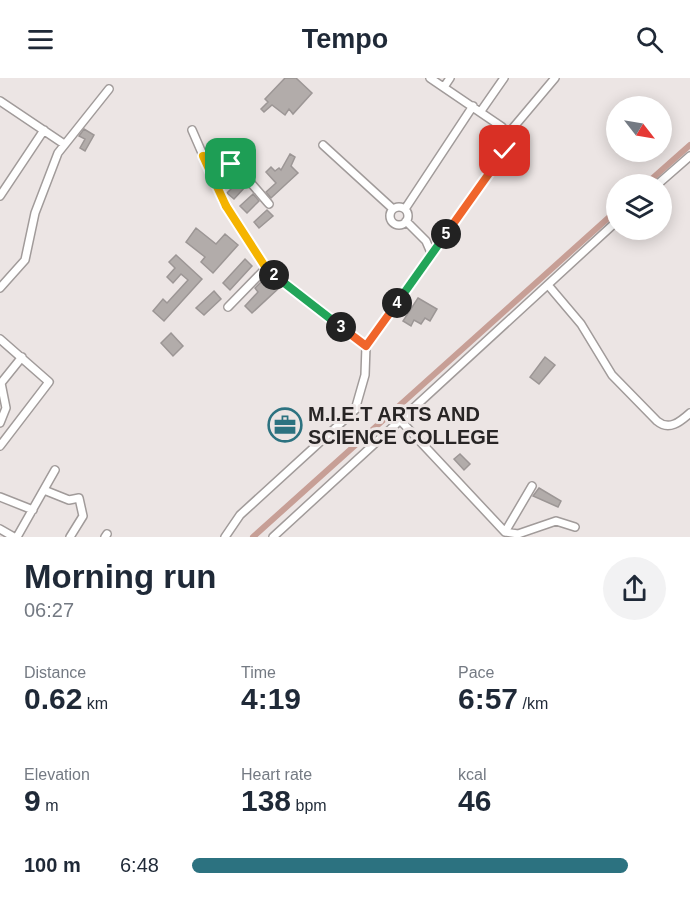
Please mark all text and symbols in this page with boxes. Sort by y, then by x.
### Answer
icon: menu [24,23,57,56]
icon: search [633,23,666,56]
text: Tempo [302,24,388,54]
north arrow [606,96,672,162]
map controls [606,96,672,240]
pin [479,125,530,176]
icon: check [488,134,521,167]
pin [205,138,256,189]
icon: arrive [214,147,247,180]
button: layers [606,174,672,240]
pin: 5 [431,219,461,249]
text: 5 [442,225,450,242]
pin: 2 [259,260,289,290]
text: 2 [270,266,278,283]
pin: 4 [382,288,412,318]
text: 4 [393,294,401,311]
pin: 3 [326,312,356,342]
text: 3 [337,318,345,335]
place label: M.I.E.T ARTS AND SCIENCE COLLEGE [308,403,499,448]
office icon: M.I.E.T ARTS AND SCIENCE COLLEGE [267,407,303,443]
button: share [603,557,666,620]
text: Morning run [24,558,216,595]
text: 06:27 [24,599,74,621]
text: Distance [24,664,86,681]
text: Time [241,664,276,681]
text: Pace [458,664,494,681]
text: 0.62 [24,682,82,715]
text: 4:19 [241,682,301,715]
text: 6:57 [458,682,518,715]
text: km [82,695,108,712]
text: /km [518,695,548,712]
text: Elevation [24,766,90,783]
text: Heart rate [241,766,312,783]
text: kcal [458,766,486,783]
text: 9 [24,784,41,817]
text: 138 [241,784,291,817]
text: 46 [458,784,491,817]
text: m [41,797,58,814]
text: bpm [291,797,327,814]
text: 100 m [24,854,81,876]
text: 6:48 [120,854,159,876]

